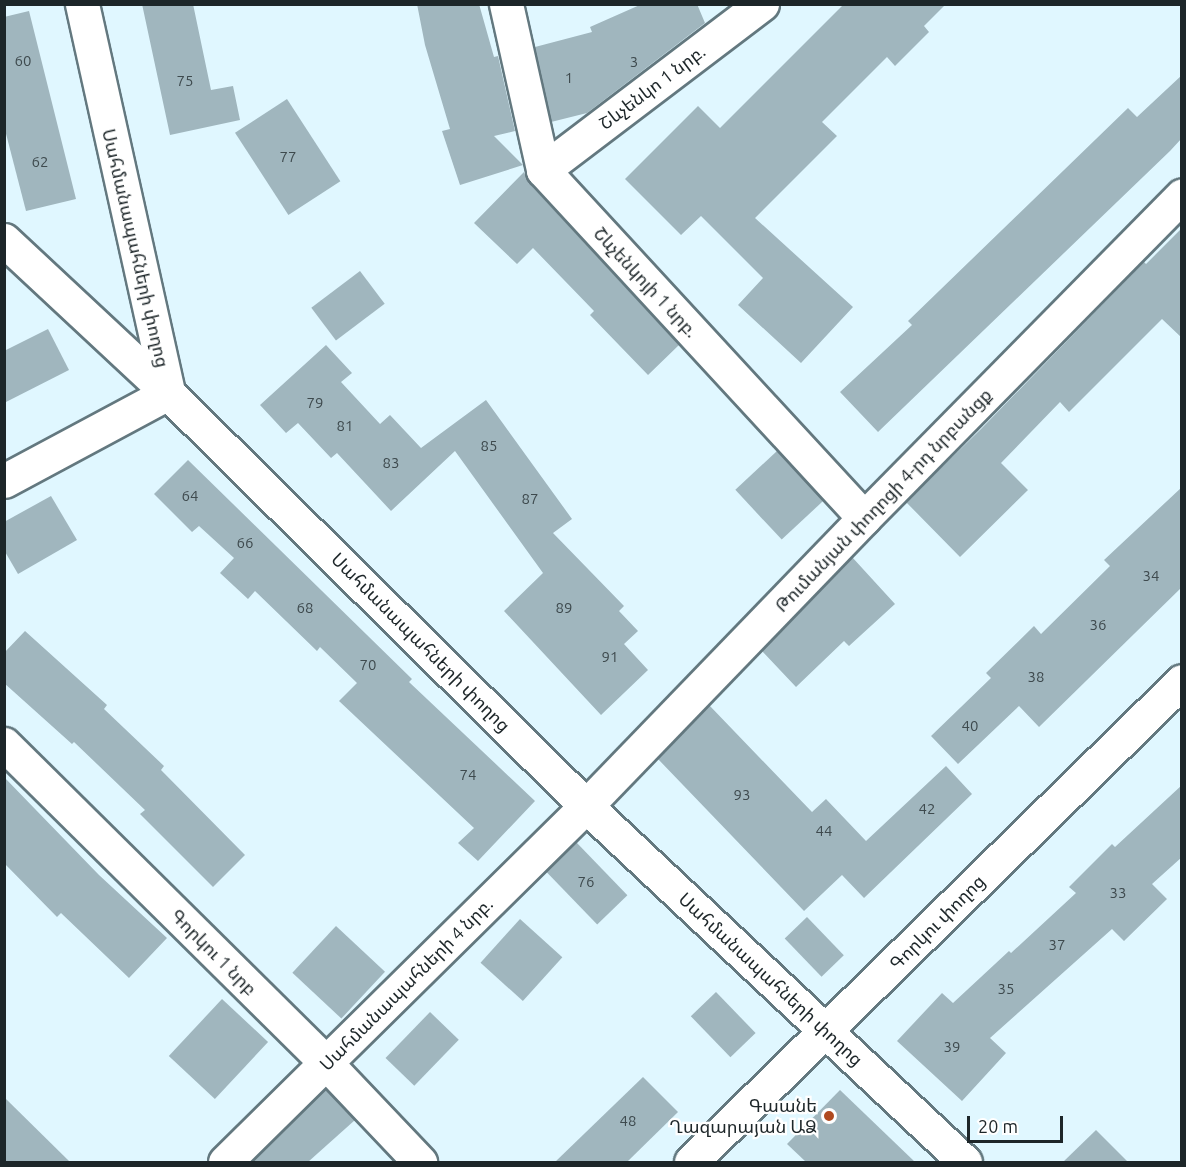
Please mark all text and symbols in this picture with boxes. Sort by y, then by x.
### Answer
street label: Շևչենկո 1 նրբ. [595,40,709,134]
house number: 60 [15,52,31,70]
house number: 3 [630,53,638,71]
house number: 1 [565,69,573,87]
house number: 75 [177,72,193,90]
street label: Սահմանապահների փողոց [98,127,174,369]
house number: 77 [280,148,296,166]
house number: 62 [32,153,48,171]
street label: Շևչենկոյի 1 նրբ. [589,222,703,342]
street label: Թումանյան փողոցի 4-րդ նրբանցք [770,384,996,616]
house number: 79 [307,394,323,412]
house number: 81 [337,417,353,435]
house number: 85 [481,437,497,455]
house number: 83 [383,454,399,472]
house number: 64 [182,487,198,505]
house number: 87 [522,490,538,508]
house number: 66 [237,534,253,552]
street label: Սահմանապահների փողոց [327,548,515,736]
house number: 34 [1143,567,1159,585]
house number: 68 [297,599,313,617]
house number: 89 [556,599,572,617]
house number: 36 [1090,616,1106,634]
house number: 91 [602,648,618,666]
house number: 70 [360,656,376,674]
house number: 38 [1028,668,1044,686]
house number: 40 [962,717,978,735]
house number: 74 [460,766,476,784]
house number: 93 [734,786,750,804]
house number: 42 [919,800,935,818]
house number: 44 [816,822,832,840]
street label: Գորկու փողոց [885,870,989,974]
house number: 76 [578,873,594,891]
house number: 33 [1110,884,1126,902]
street label: Սահմանապահների փողոց [674,888,868,1070]
street label: Սահմանապահների 4 նրբ. [315,893,497,1075]
street label: Գորկու 1 նրբ [166,904,262,1000]
house number: 37 [1049,936,1065,954]
house number: 35 [998,980,1014,998]
house number: 39 [944,1038,960,1056]
place label: Գաանե Ղազարայան ԱՁ [669,1095,817,1138]
scale bar [970,1104,1066,1142]
marker: Գաանե Ղազարայան ԱՁ [822,1109,836,1123]
house number: 48 [620,1112,636,1130]
text: 20 m [978,1116,1018,1136]

